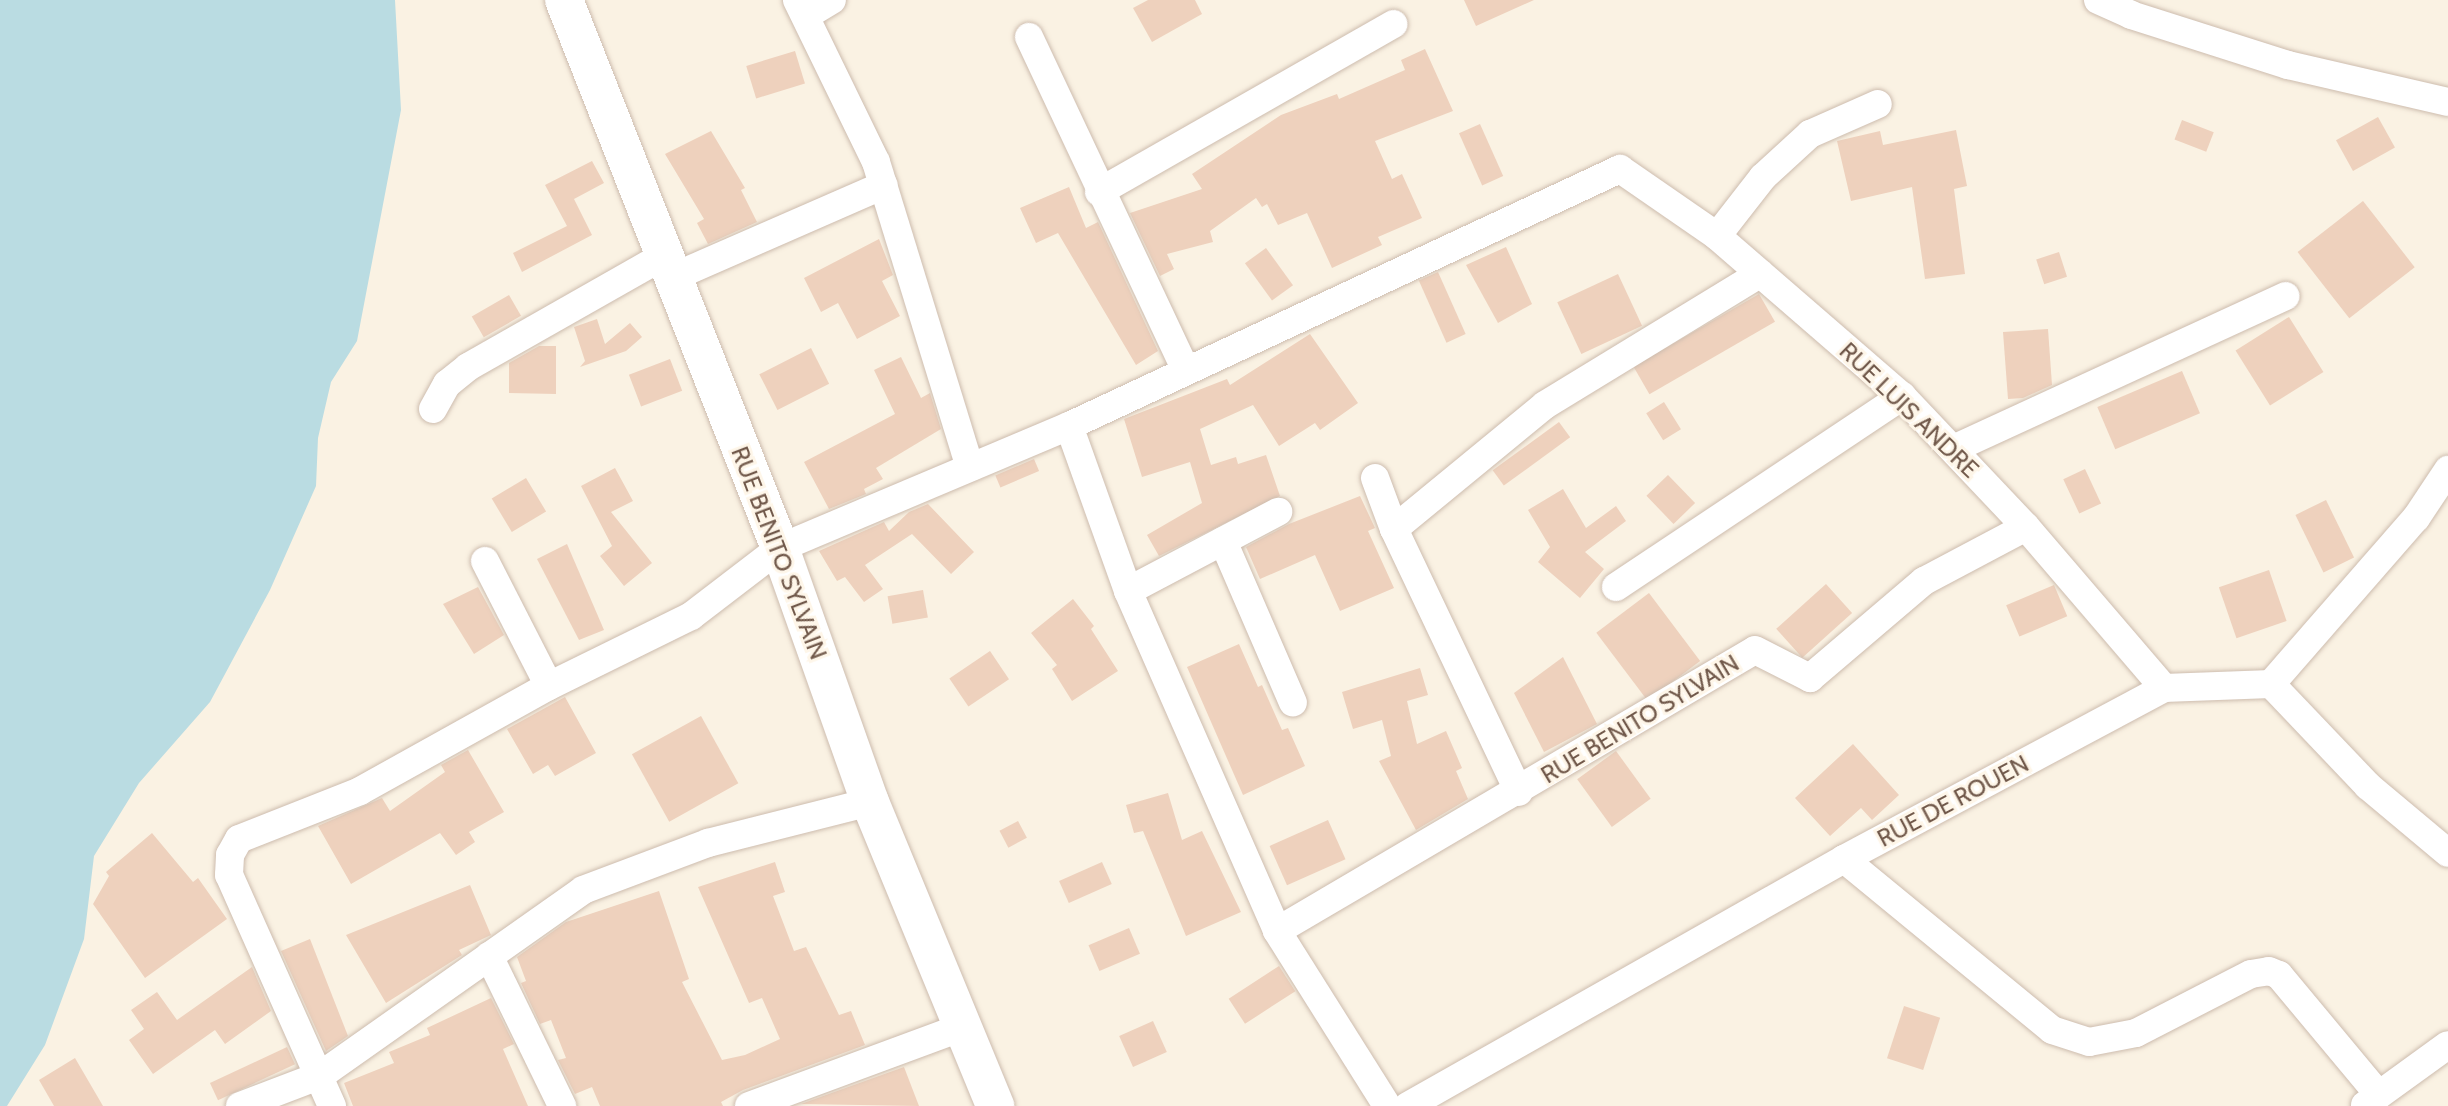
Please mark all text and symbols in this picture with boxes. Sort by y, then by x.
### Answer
street label: RUE LUIS ANDRE [1834,336,1984,484]
street label: RUE BENITO SYLVAIN [725,442,833,664]
street label: RUE BENITO SYLVAIN [1536,649,1744,789]
street label: RUE DE ROUEN [1872,749,2034,853]

